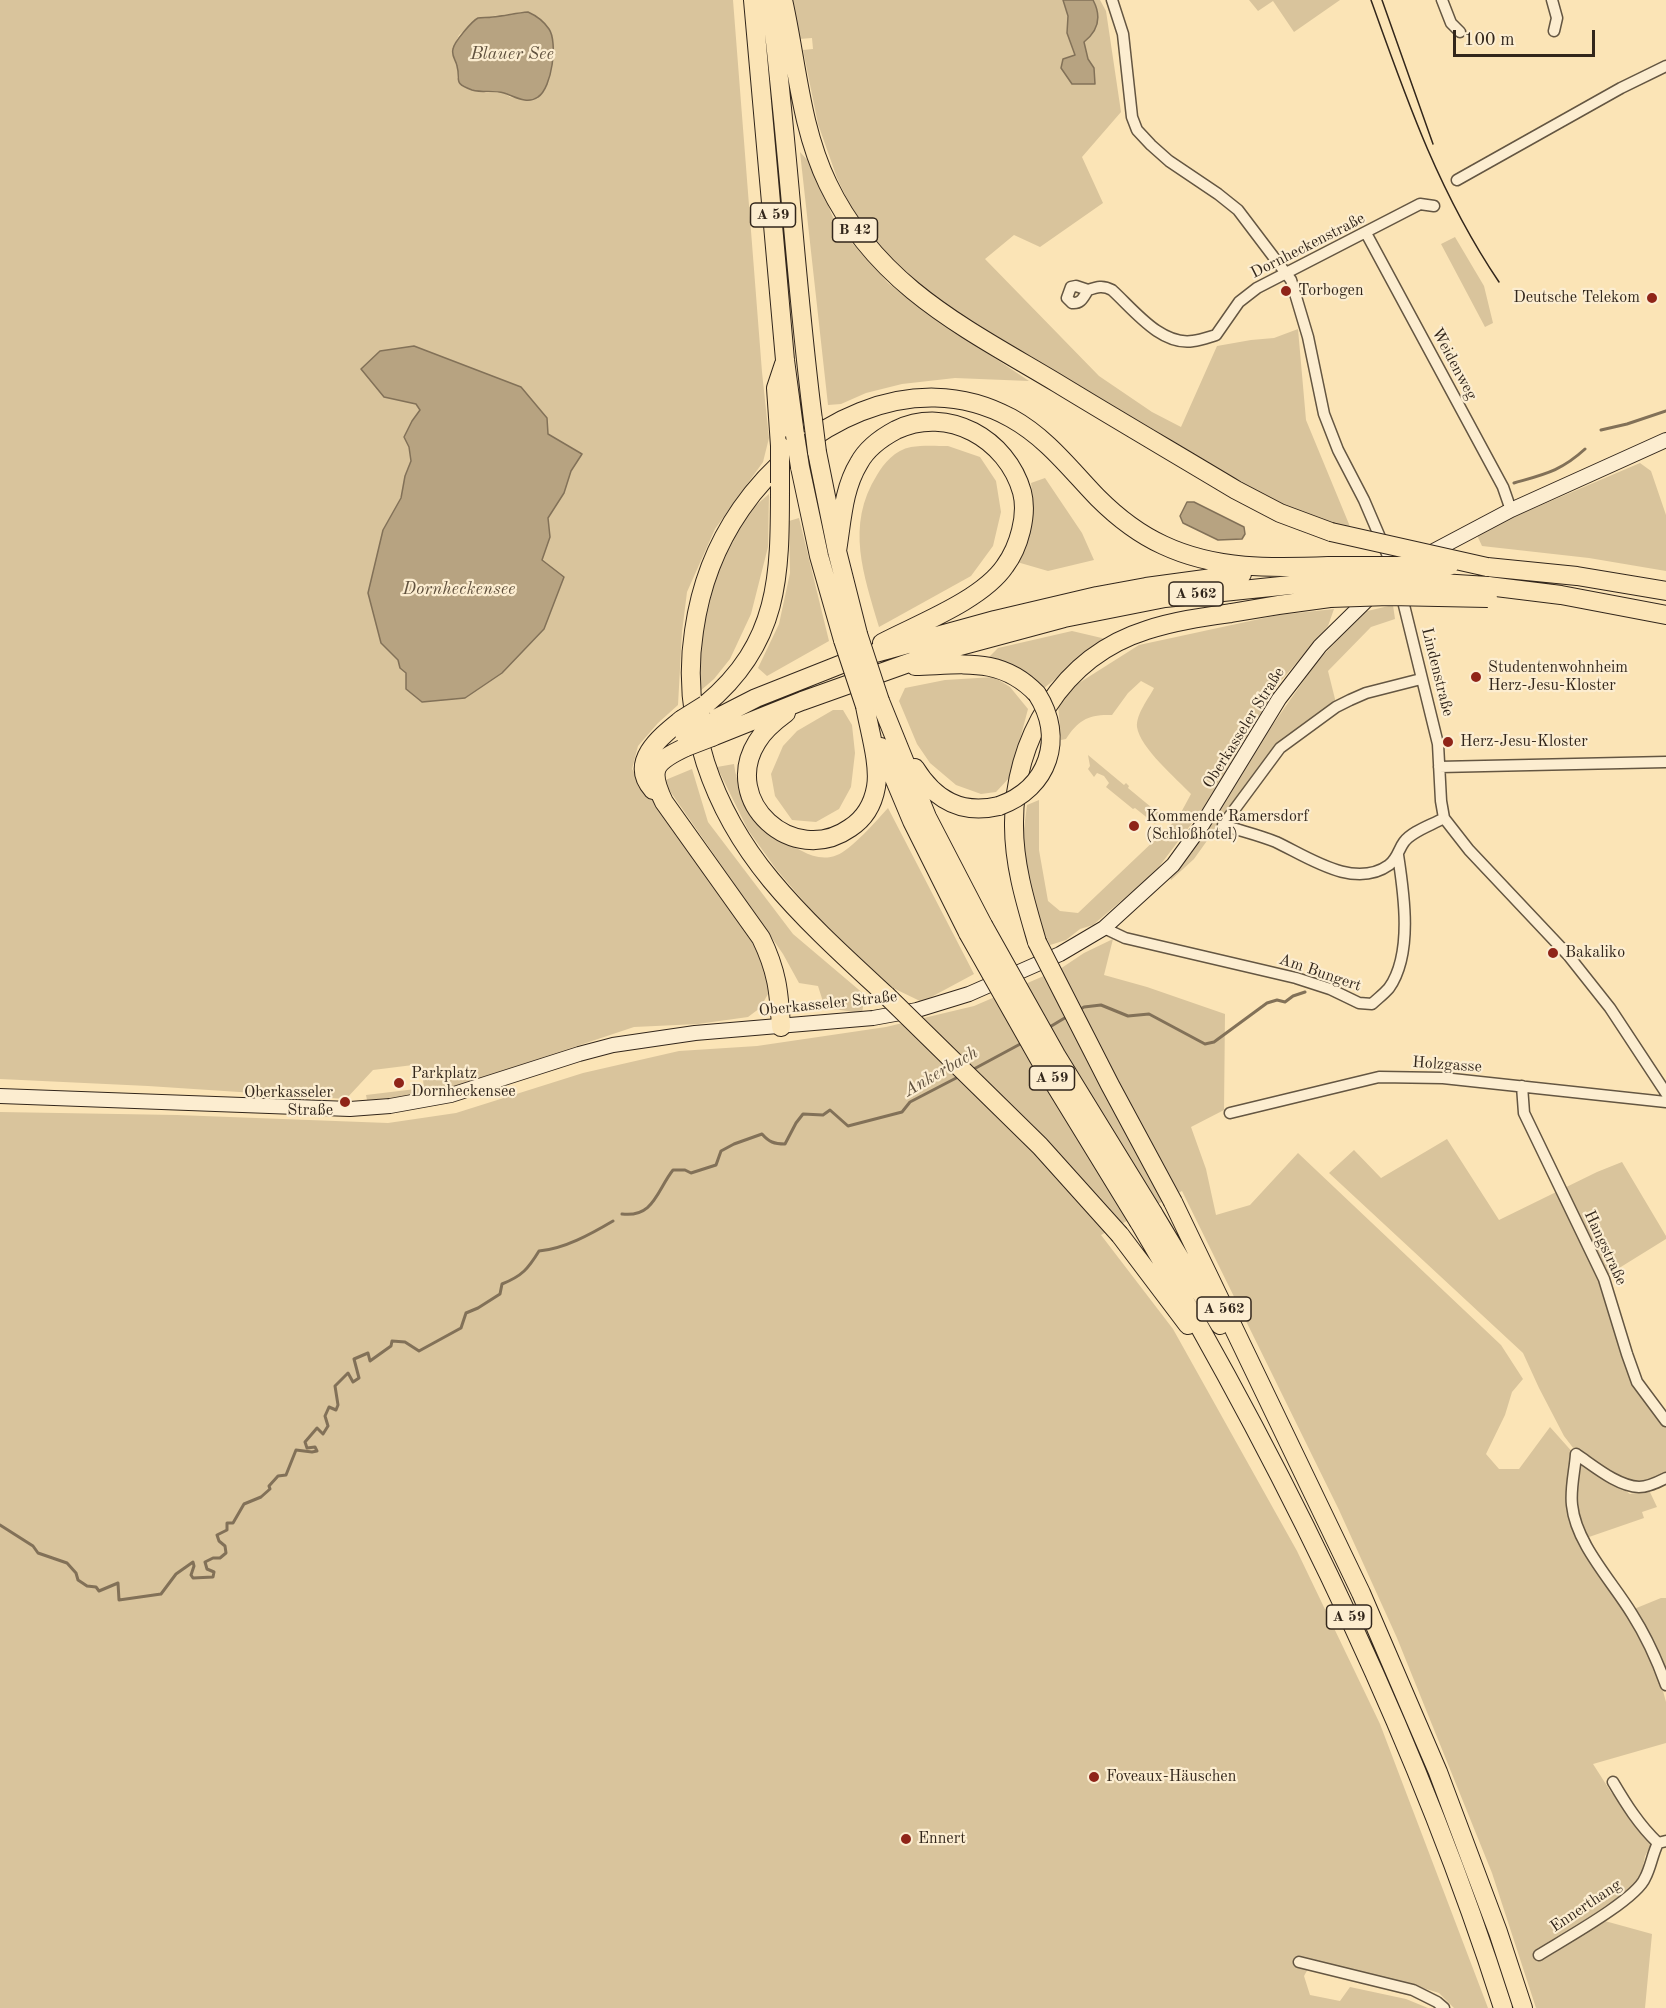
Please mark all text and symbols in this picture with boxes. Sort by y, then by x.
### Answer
scale bar [1456,18,1598,56]
text: 100 m [1464,31,1515,49]
water label: Blauer See [470,43,554,65]
road number: A 59 [750,203,796,227]
street label: Dornheckenstraße [1248,209,1368,283]
road number: B 42 [832,218,878,242]
place label: Torbogen [1298,281,1364,301]
marker: Torbogen [1279,284,1293,298]
place label: Deutsche Telekom [1513,288,1640,308]
marker: Deutsche Telekom [1645,291,1659,305]
street label: Weidenweg [1427,325,1481,403]
water label: Dornheckensee [403,578,515,600]
road number: A 562 [1169,582,1223,606]
street label: Lindenstraße [1417,626,1457,718]
place label: Studentenwohnheim Herz-Jesu-Kloster [1488,658,1628,696]
street label: Oberkasseler Straße [1199,664,1289,792]
marker: Studentenwohnheim Herz-Jesu-Kloster [1469,670,1483,684]
place label: Herz-Jesu-Kloster [1460,732,1588,752]
marker: Herz-Jesu-Kloster [1441,735,1455,749]
place label: Kommende Ramersdorf (Schloßhotel) [1146,807,1309,845]
marker: Kommende Ramersdorf (Schloßhotel) [1127,819,1141,833]
place label: Bakaliko [1565,943,1625,963]
marker: Bakaliko [1546,946,1560,960]
street label: Am Bungert [1276,950,1364,996]
street label: Oberkasseler Straße [758,987,898,1021]
water label: Ankerbach [900,1042,982,1102]
street label: Holzgasse [1412,1053,1482,1077]
place label: Parkplatz Dornheckensee [411,1064,516,1102]
road number: A 59 [1030,1066,1074,1090]
marker: Parkplatz Dornheckensee [392,1076,406,1090]
place label: Oberkasseler Straße [244,1083,333,1121]
marker: Oberkasseler Straße [338,1095,352,1109]
street label: Hangstraße [1579,1207,1631,1289]
road number: A 562 [1197,1297,1251,1321]
road number: A 59 [1326,1605,1372,1629]
place label: Foveaux-Häuschen [1106,1767,1236,1787]
marker: Foveaux-Häuschen [1087,1770,1101,1784]
place label: Ennert [918,1829,966,1849]
marker: Ennert [899,1832,913,1846]
street label: Ennerthang [1547,1875,1625,1937]

